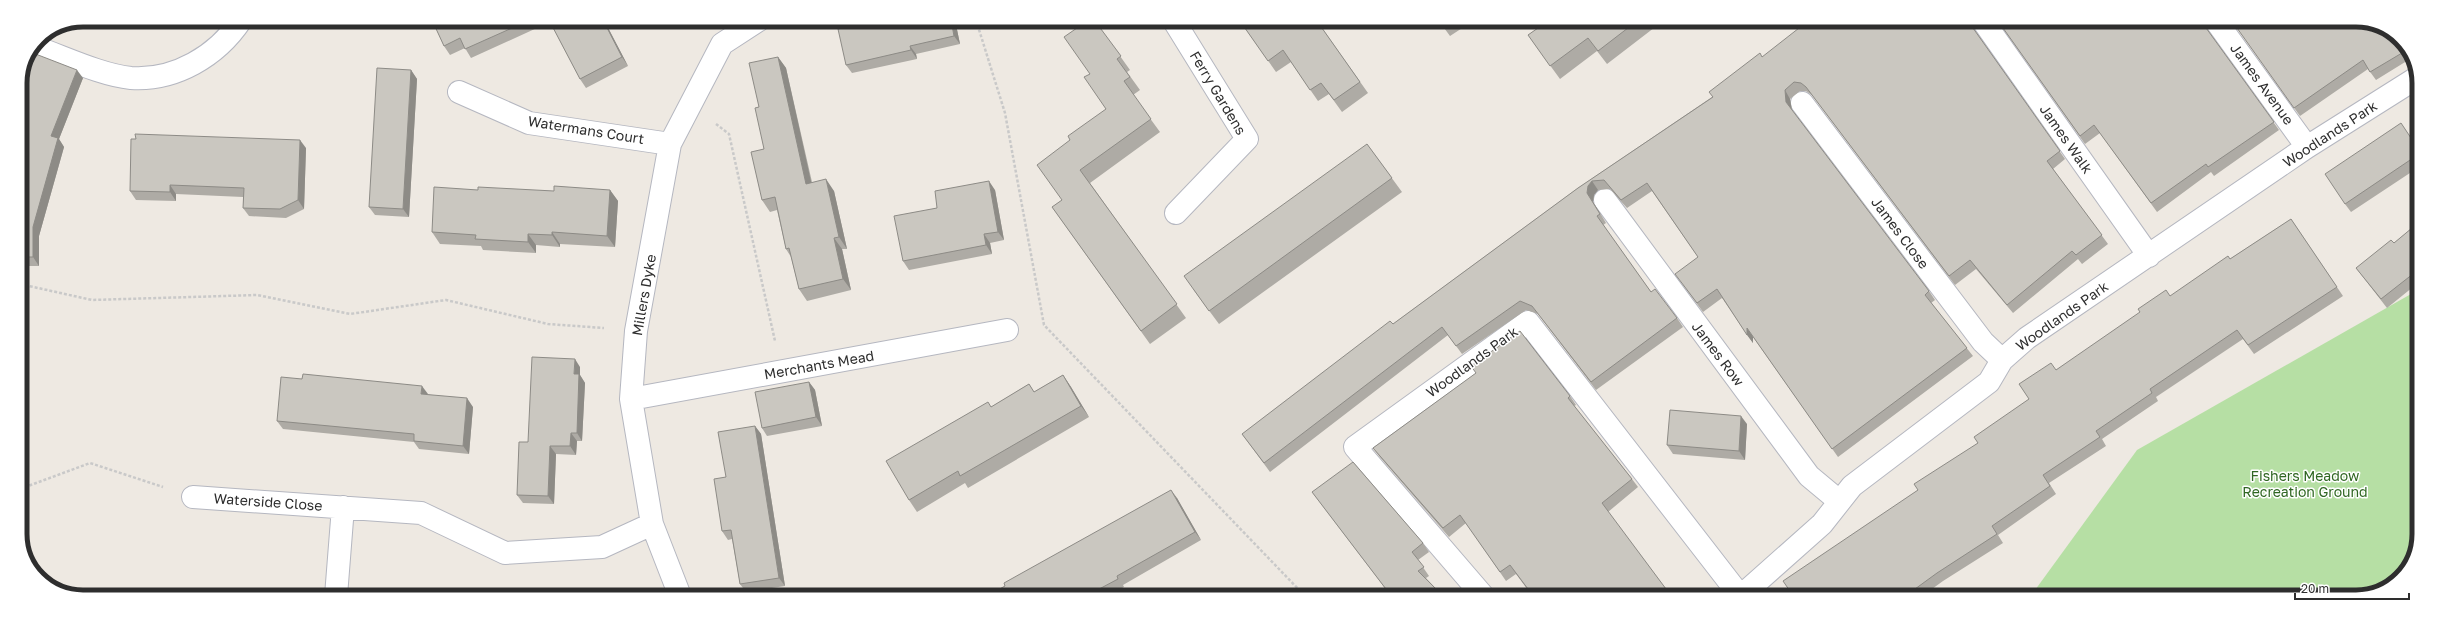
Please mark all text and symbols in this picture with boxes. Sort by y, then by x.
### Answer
street label: James Avenue [2227,40,2298,128]
street label: Ferry Gardens [1187,48,1250,138]
street label: Woodlands Park [2279,97,2380,170]
street label: James Walk [2036,101,2096,177]
street label: Watermans Court [527,112,645,147]
street label: James Close [1868,194,1933,272]
street label: Millers Dyke [628,253,659,337]
street label: Woodlands Park [2012,277,2111,354]
street label: James Row [1689,318,1748,389]
street label: Woodlands Park [1423,323,1521,401]
street label: Merchants Mead [763,346,875,383]
park label: Fishers Meadow Recreation Ground [2242,467,2368,500]
street label: Waterside Close [213,489,323,514]
scale bar [2295,575,2409,601]
text: 20 m [2301,581,2329,596]

